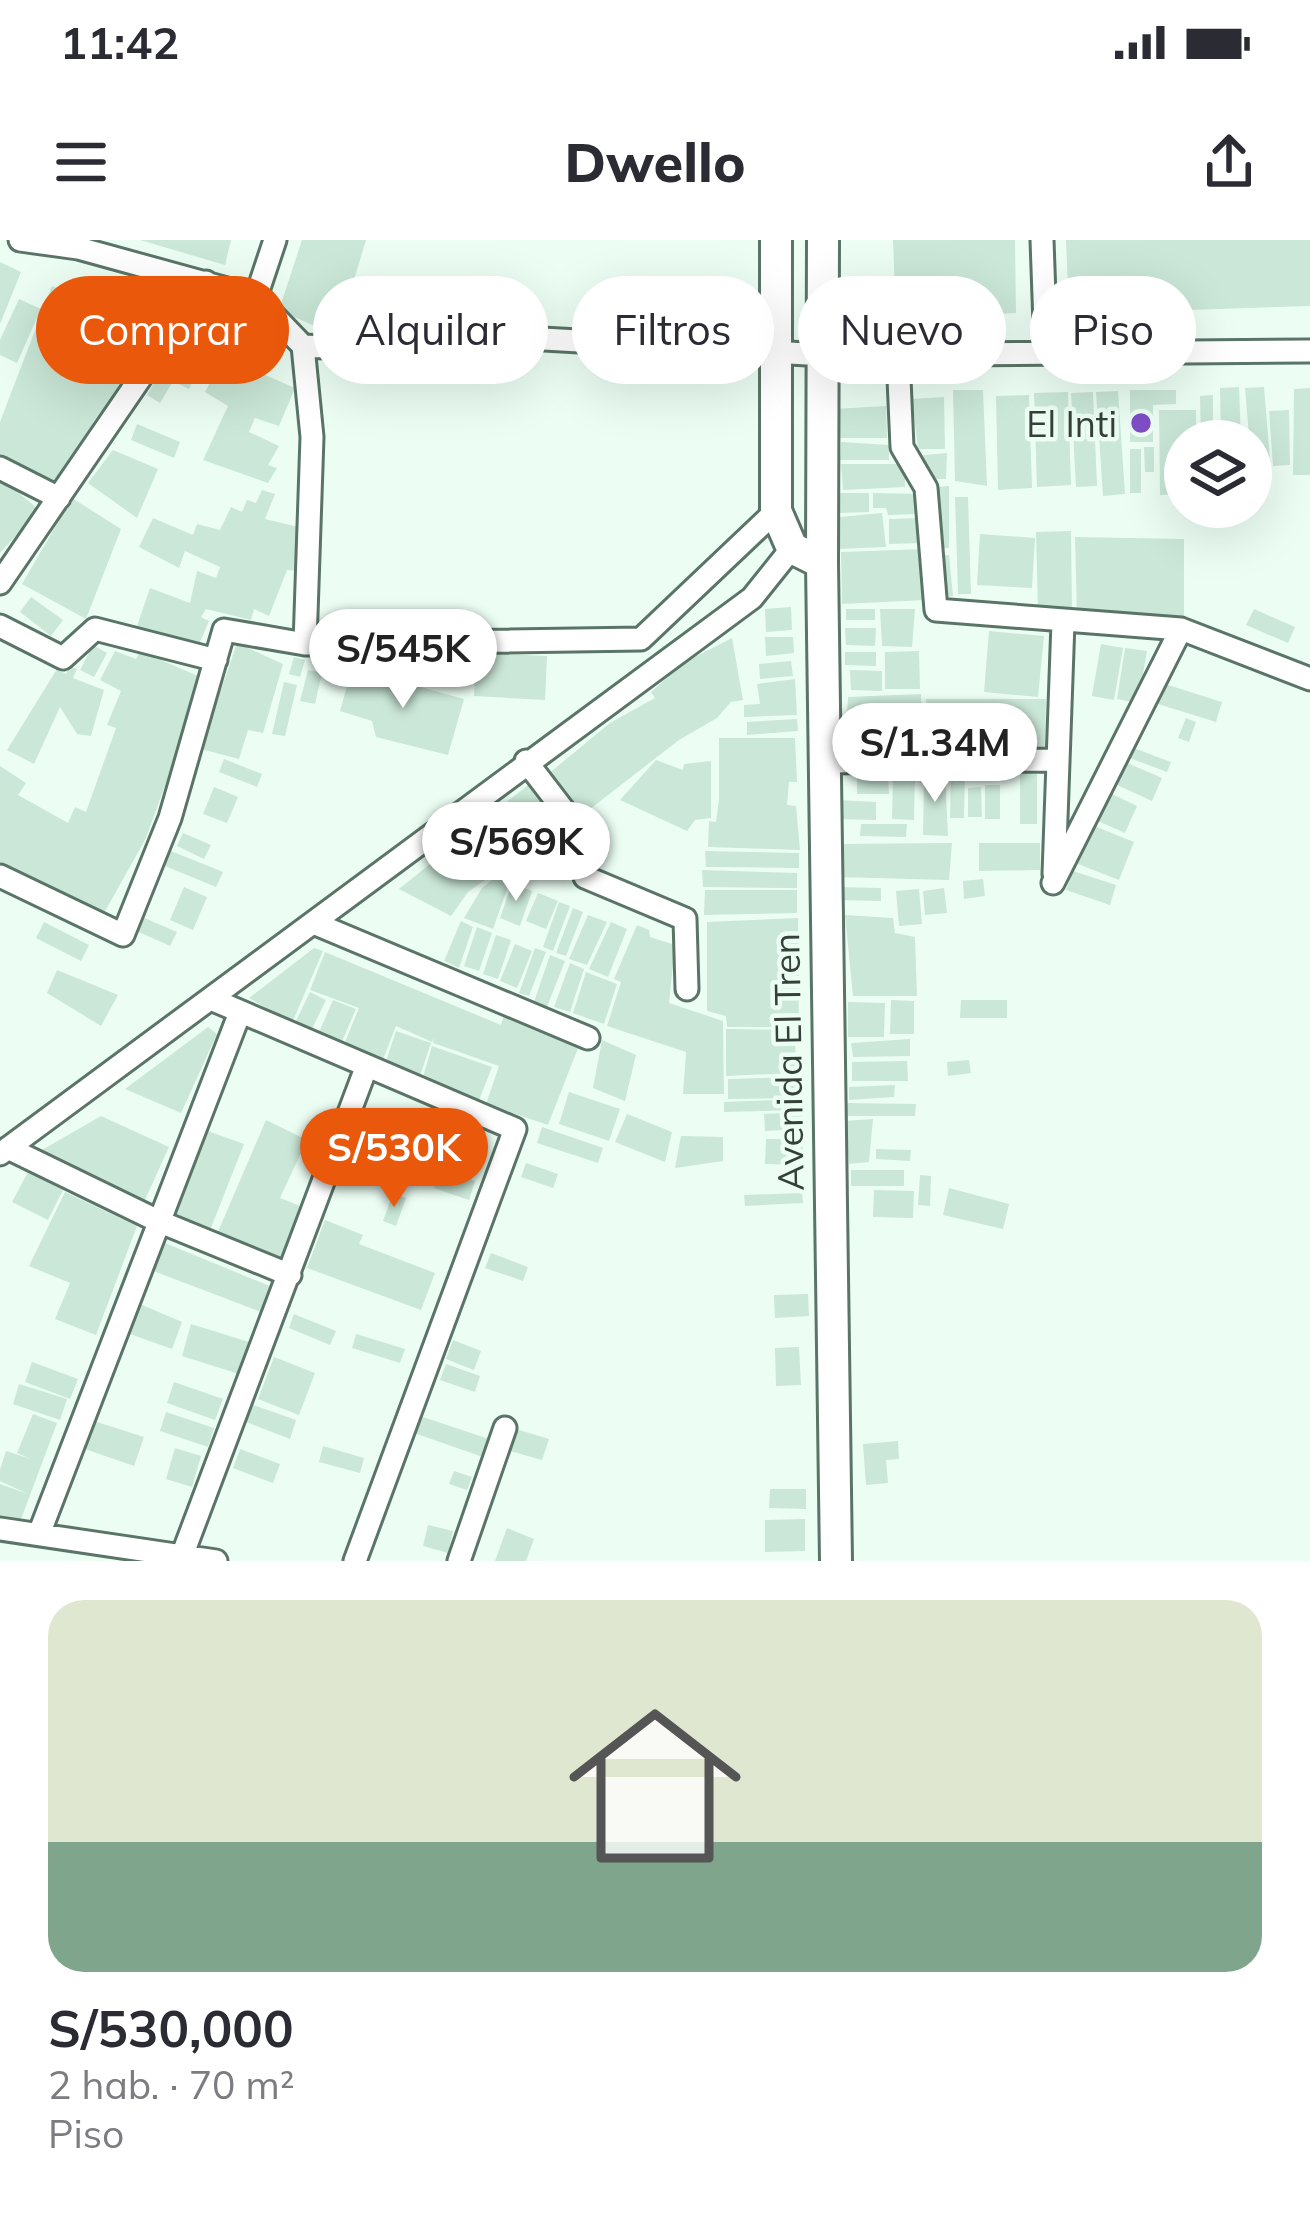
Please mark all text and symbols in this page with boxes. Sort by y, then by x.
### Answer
text: 11:42 [60,14,179,70]
text: Dwello [564,128,746,196]
icon: menu [48,129,114,195]
icon: share [1196,129,1262,195]
chip: Comprar [36,276,289,384]
chip: Alquilar [313,276,548,384]
chip: Filtros [572,276,774,384]
chip: Nuevo [798,276,1006,384]
chip: Piso [1030,276,1196,384]
place label: El Inti [1026,401,1117,446]
marker: El Inti [1128,410,1154,436]
map controls [1164,420,1272,528]
button: layers [1164,420,1272,528]
pin: S/545K [305,609,501,711]
text: S/545K [336,623,470,672]
pin: S/1.34M [824,703,1046,805]
text: S/1.34M [859,717,1011,766]
pin: S/569K [418,802,614,904]
text: S/569K [449,816,583,865]
street label: Avenida El Tren [763,933,813,1191]
pin: S/530K [296,1108,492,1210]
text: S/530K [327,1122,461,1171]
icon: home [547,1678,763,1894]
text: S/530,000 [48,1996,294,2060]
text: 2 hab. · 70 m² [48,2060,295,2109]
text: Piso [48,2109,124,2158]

